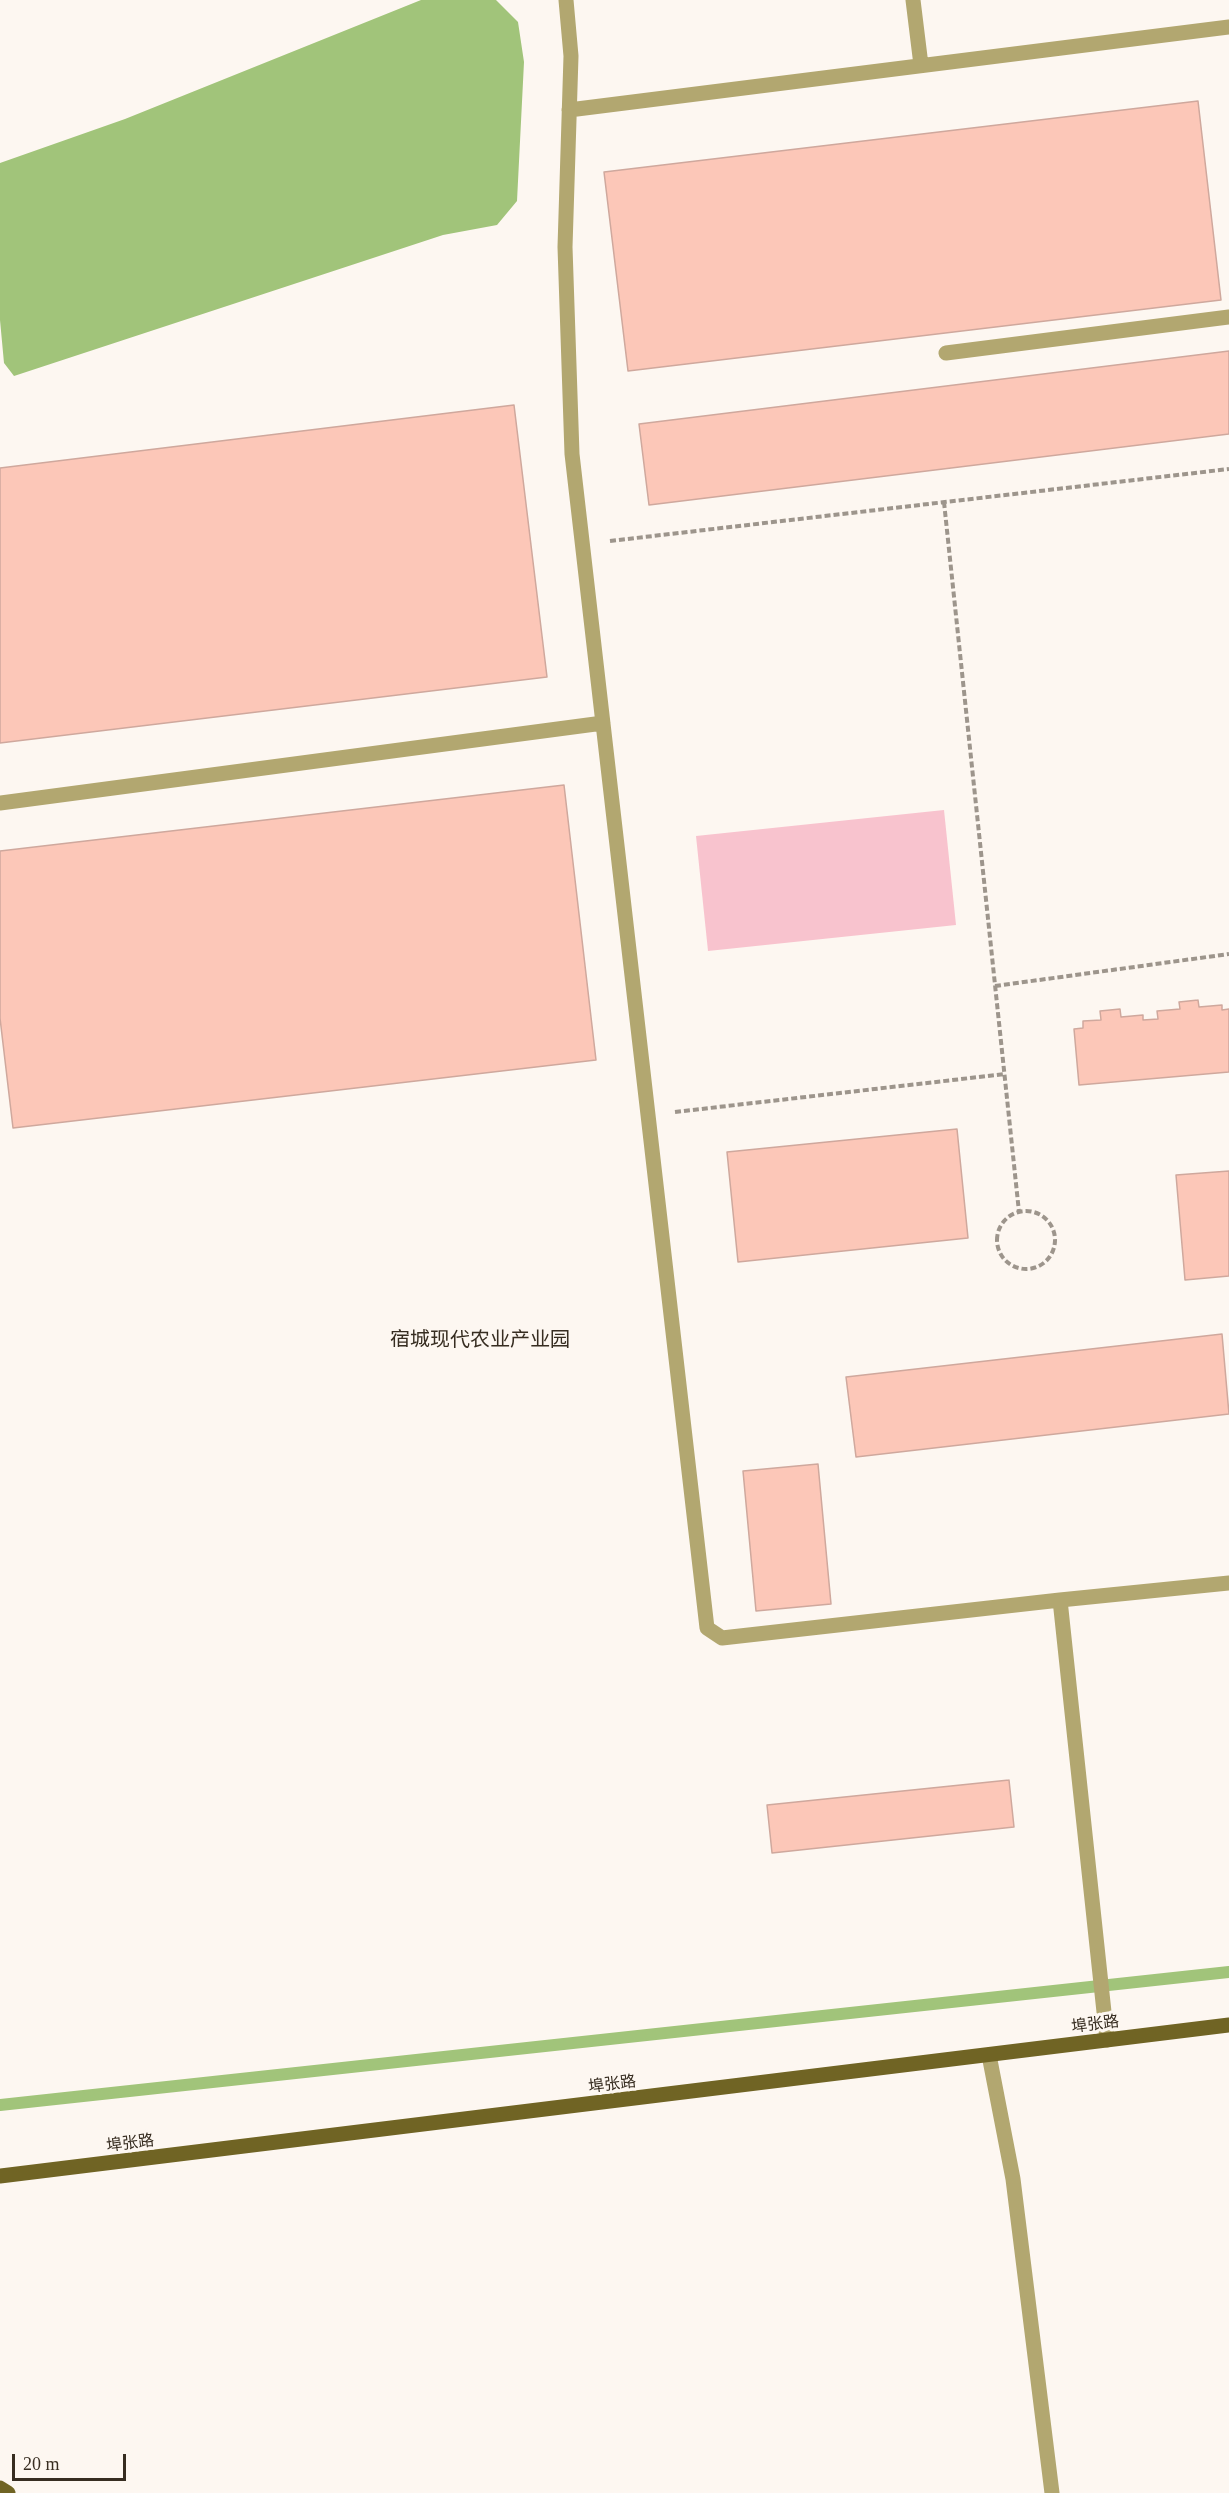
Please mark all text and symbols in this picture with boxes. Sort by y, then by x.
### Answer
district label: 宿城现代农业产业园 [390,1326,570,1350]
street label: 埠张路 [1070,2011,1120,2035]
street label: 埠张路 [587,2071,637,2095]
street label: 埠张路 [105,2130,155,2154]
scale bar [15,2442,129,2480]
text: 20 m [23,2454,60,2474]

